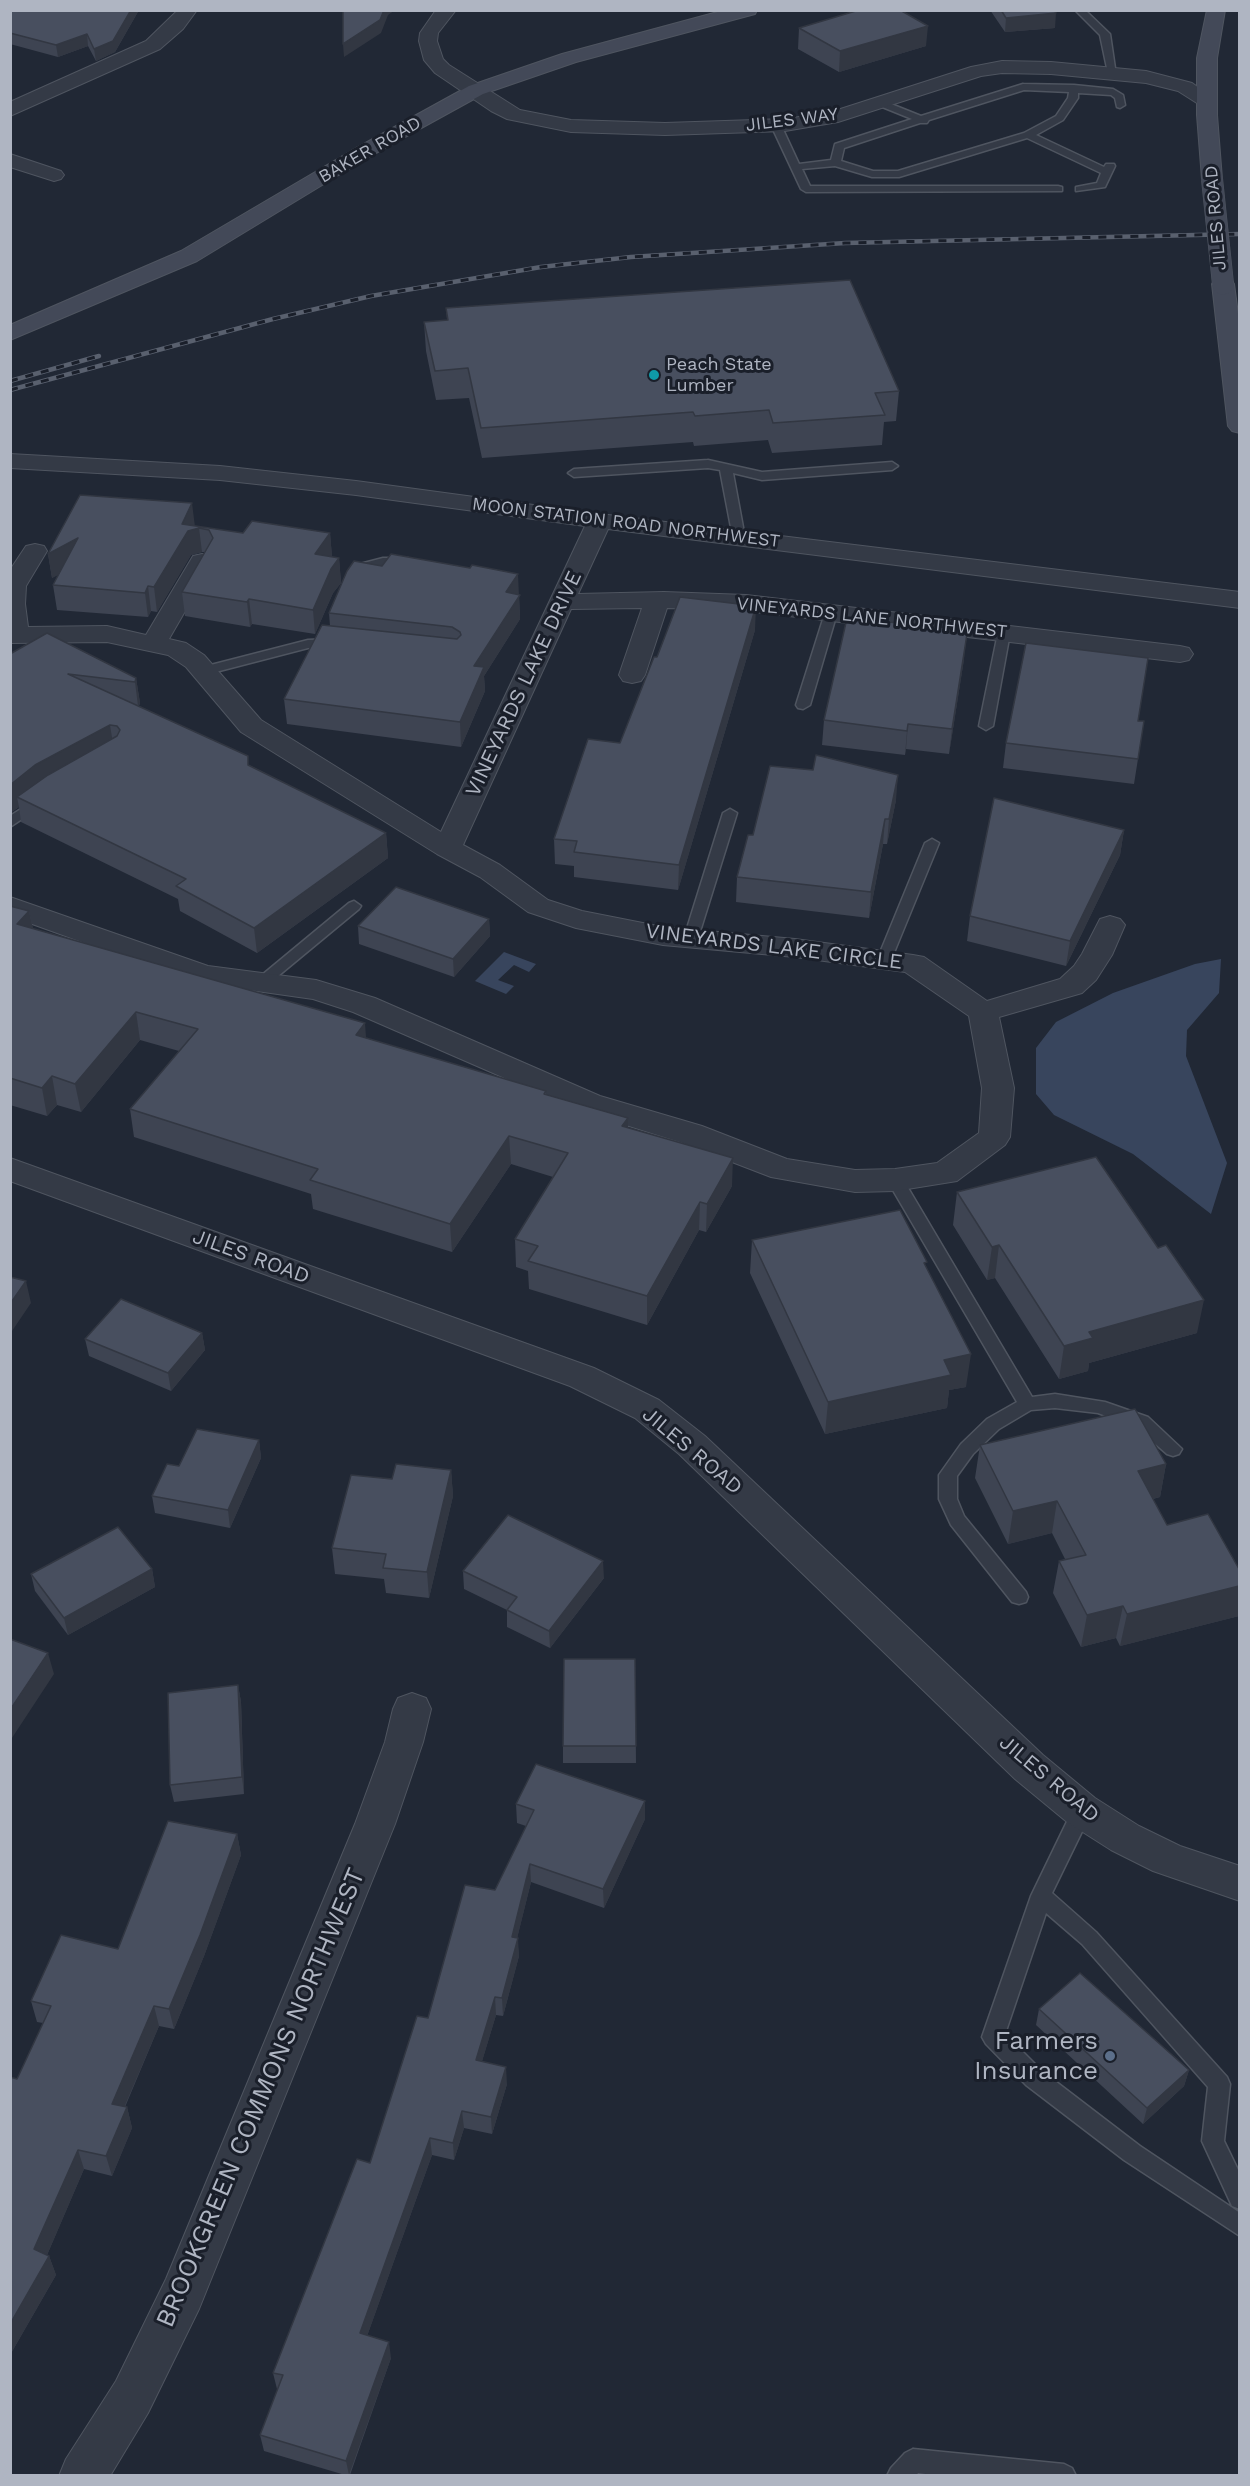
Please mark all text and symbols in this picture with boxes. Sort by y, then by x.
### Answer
street label: JILES WAY [745,104,839,136]
street label: BAKER ROAD [315,112,425,188]
street label: JILES ROAD [1201,165,1231,271]
place label: Peach State Lumber [666,354,772,397]
marker: Peach State Lumber [647,368,661,382]
street label: MOON STATION ROAD NORTHWEST [471,493,781,553]
street label: VINEYARDS LAKE DRIVE [461,567,587,801]
street label: VINEYARDS LANE NORTHWEST [736,593,1008,643]
street label: VINEYARDS LAKE CIRCLE [644,919,904,975]
street label: JILES ROAD [189,1224,313,1290]
street label: JILES ROAD [637,1402,747,1500]
street label: JILES ROAD [994,1730,1104,1828]
street label: BROOKGREEN COMMONS NORTHWEST [150,1864,372,2332]
place label: Farmers Insurance [974,2025,1098,2086]
marker: Farmers Insurance [1103,2049,1117,2063]

